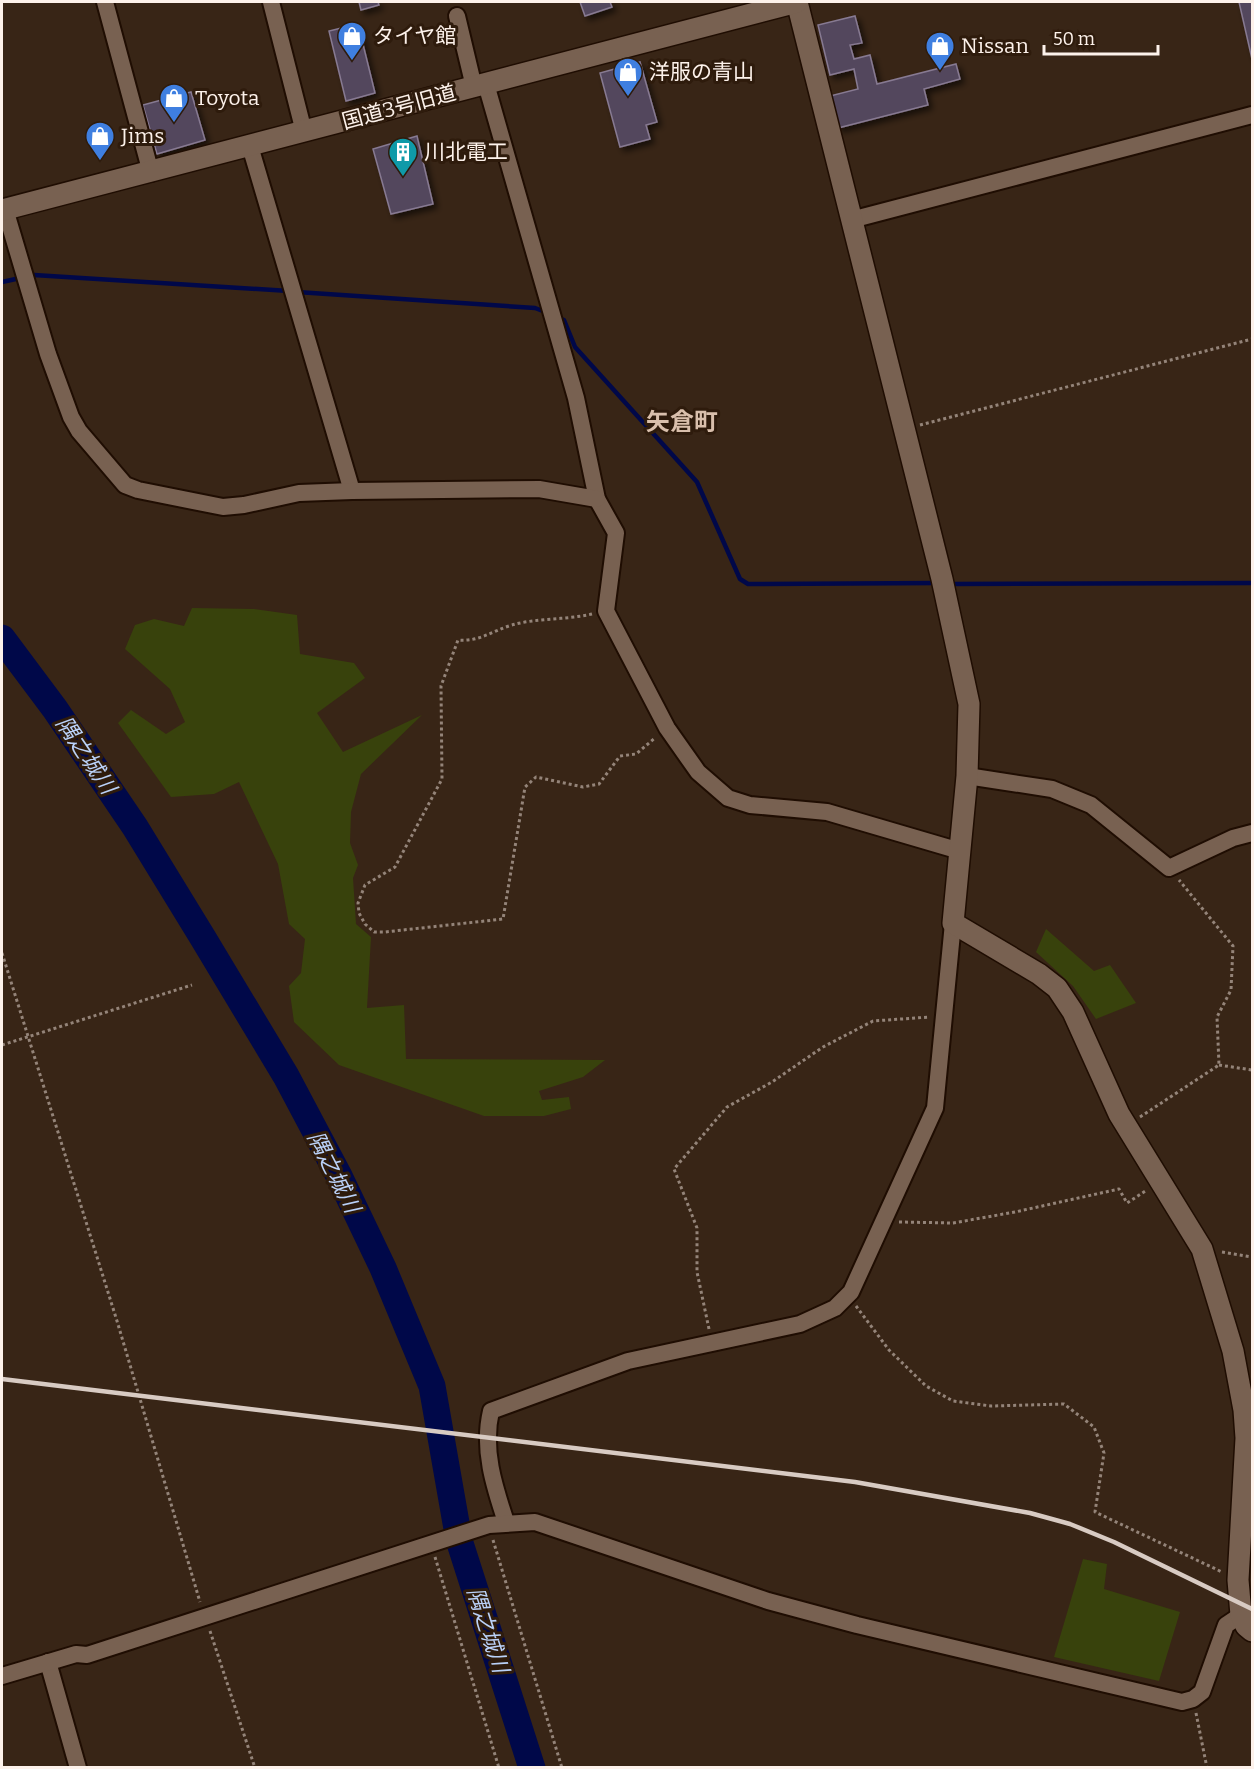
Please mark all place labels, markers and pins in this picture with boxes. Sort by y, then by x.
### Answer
shop icon: タイヤ館 [336,20,368,62]
place label: タイヤ館 [373,23,456,49]
shop icon: Nissan [924,30,956,72]
place label: Nissan [961,33,1029,59]
shop icon: 洋服の青山 [612,56,644,98]
place label: 洋服の青山 [649,59,754,85]
shop icon: Toyota [158,82,190,124]
place label: Toyota [195,85,260,111]
shop icon: Jims [84,120,116,162]
place label: Jims [120,123,164,149]
building icon: 川北電工 [387,136,419,178]
place label: 川北電工 [424,139,508,165]

